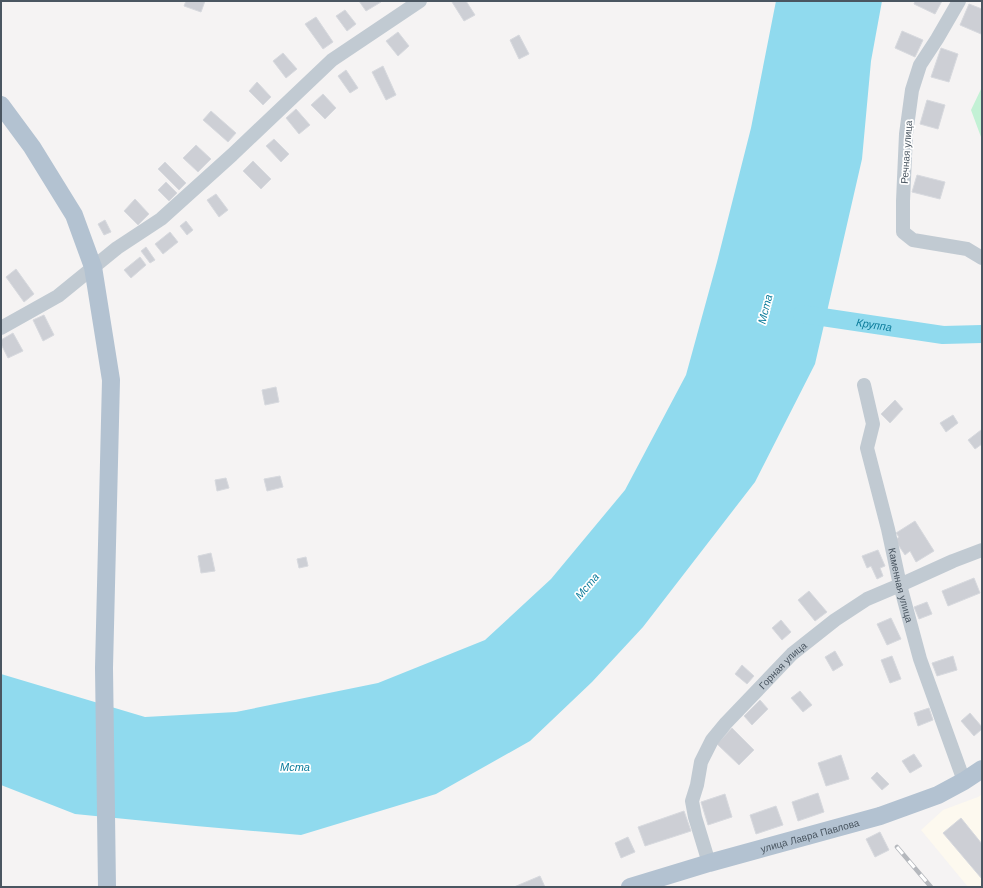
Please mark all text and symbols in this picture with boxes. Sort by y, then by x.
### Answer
street label: Речная улица [899,120,914,184]
water label: Мста [756,293,774,325]
water label: Круппа [856,316,893,333]
street label: Каменная улица [886,547,915,624]
water label: Мста [573,571,601,601]
street label: Горная улица [757,639,809,691]
water label: Мста [280,761,310,773]
street label: улица Лавра Павлова [759,817,861,855]

